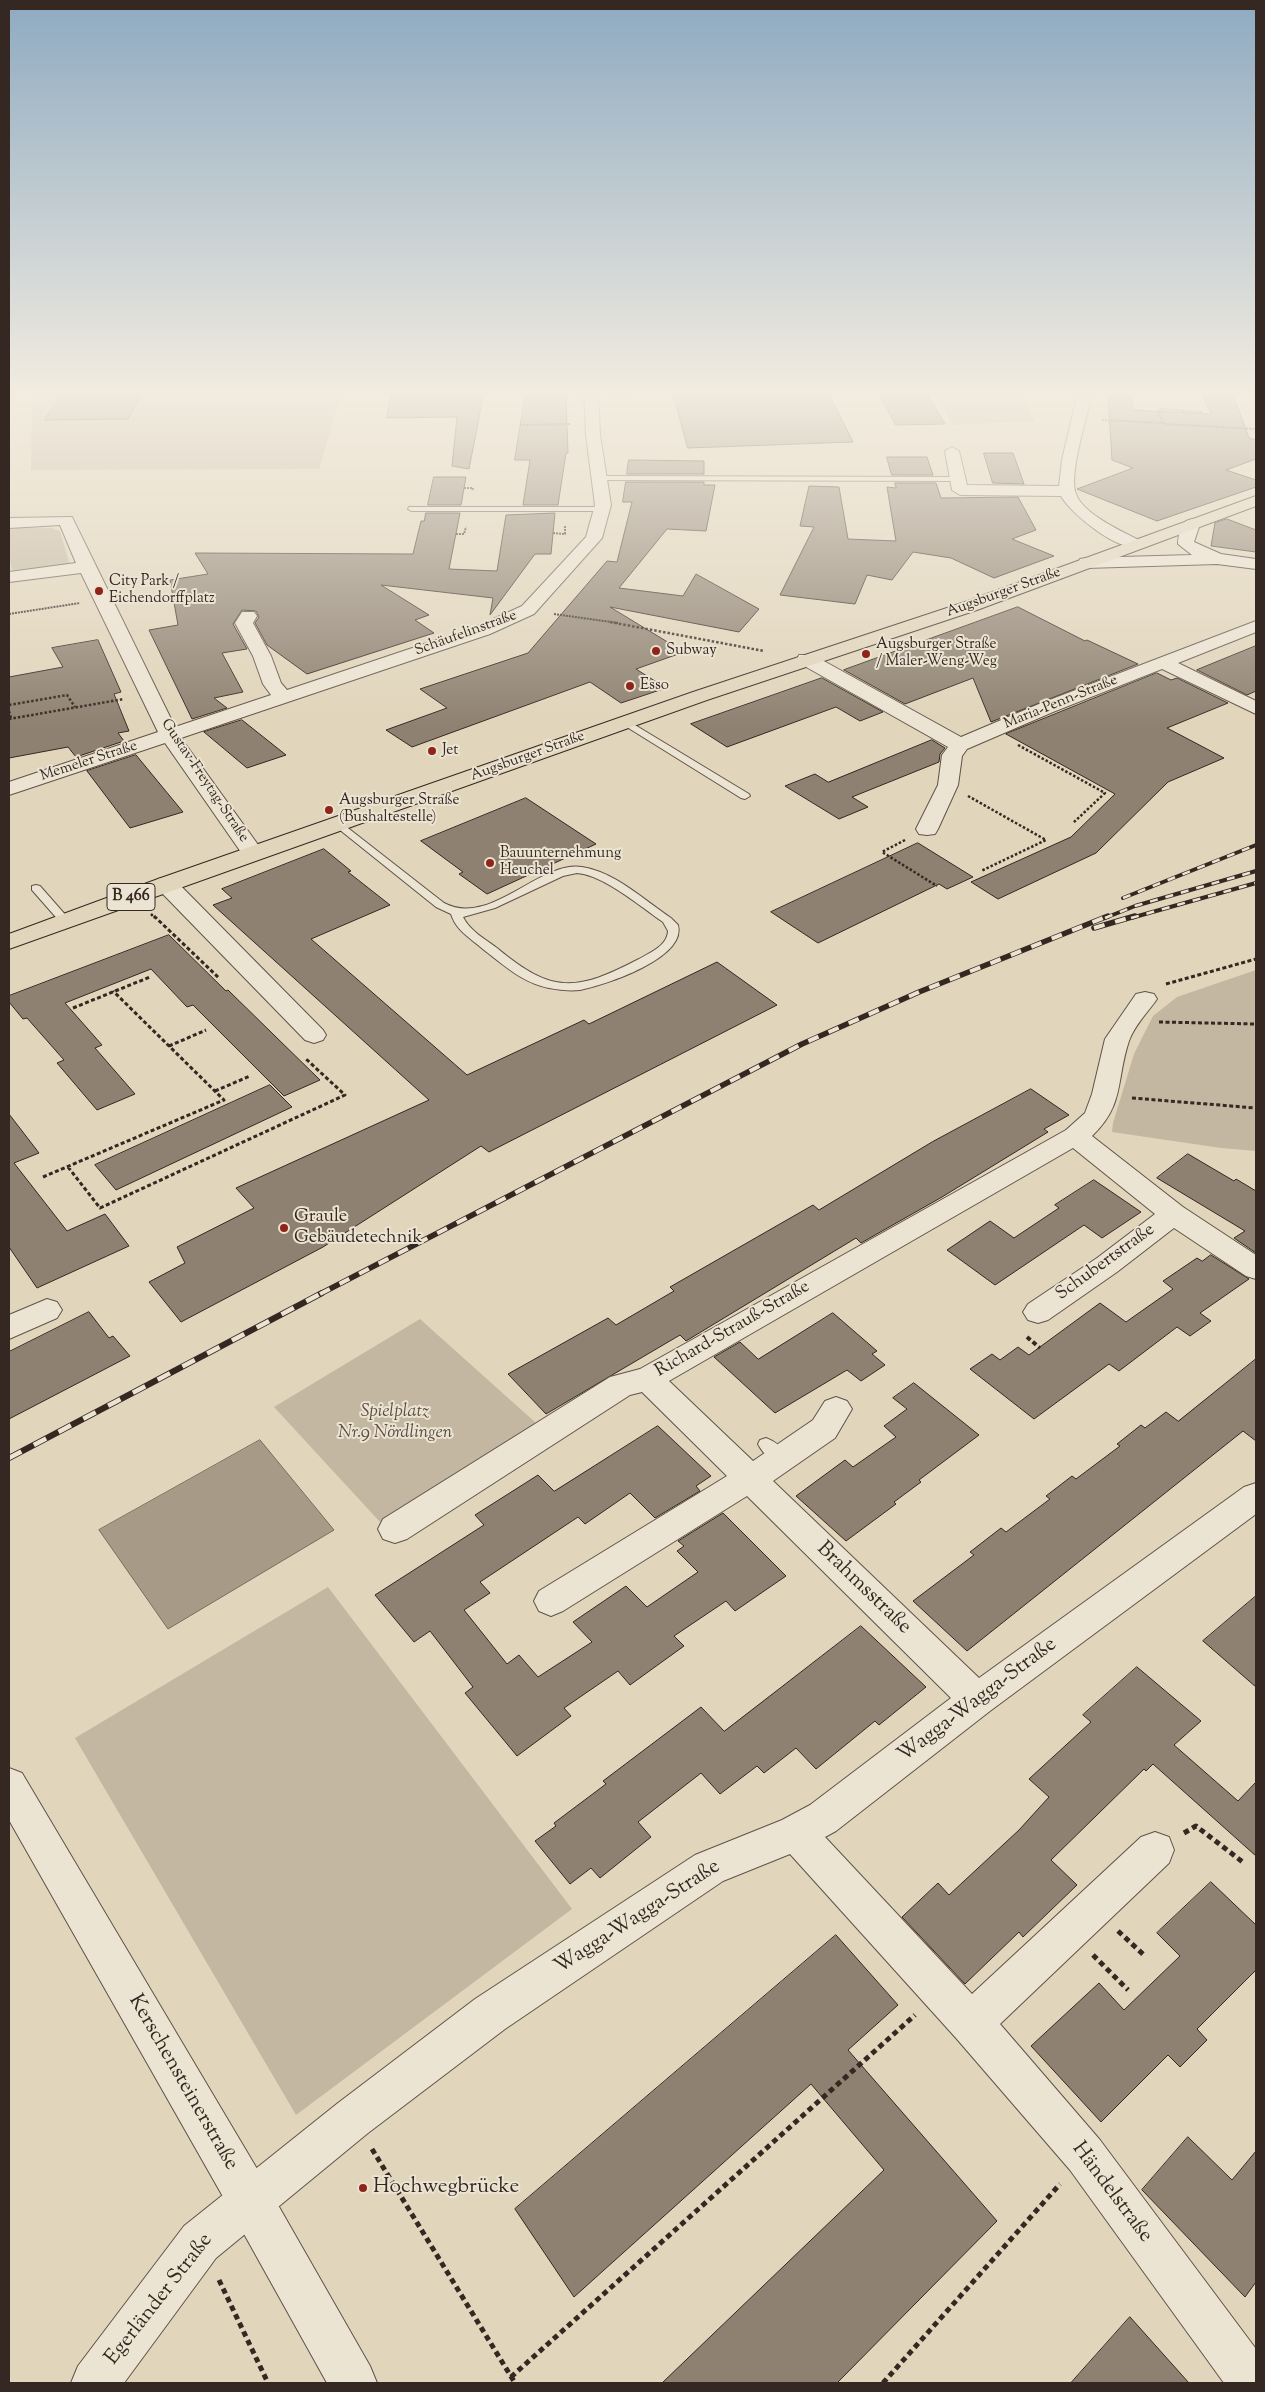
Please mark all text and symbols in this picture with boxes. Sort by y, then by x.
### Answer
street label: Augsburger Straße [944,564,1064,622]
place label: City Park / Eichendorffplatz [109,573,215,608]
marker: City Park / Eichendorffplatz [93,585,105,597]
street label: Schäufelinstraße [412,607,520,661]
place label: Augsburger Straße / Maler-Weng-Weg [876,636,997,671]
place label: Subway [666,642,717,660]
marker: Subway [650,645,662,657]
marker: Augsburger Straße / Maler-Weng-Weg [860,648,872,660]
street label: Maria-Penn-Straße [1001,672,1121,734]
place label: Esso [640,677,669,695]
marker: Esso [624,680,636,692]
street label: Gustav-Freytag-Straße [156,716,252,846]
street label: Augsburger Straße [468,728,588,786]
street label: Memeler Straße [38,738,140,786]
place label: Jet [442,742,458,760]
marker: Jet [426,745,438,757]
place label: Augsburger Straße (Bushaltestelle) [339,792,459,827]
marker: Augsburger Straße (Bushaltestelle) [323,804,335,816]
place label: Bauunternehmung Heuchel [500,845,621,880]
marker: Bauunternehmung Heuchel [484,857,496,869]
road number: B 466 [107,884,155,910]
place label: Graule Gebäudetechnik [294,1207,422,1250]
street label: Schubertstraße [1052,1220,1160,1306]
marker: Graule Gebäudetechnik [278,1222,290,1234]
street label: Richard-Strauß-Straße [652,1277,814,1383]
park label: Spielplatz Nr.9 Nördlingen [338,1402,452,1445]
street label: Brahmsstraße [810,1537,916,1641]
street label: Wagga-Wagga-Straße [894,1633,1062,1769]
street label: Wagga-Wagga-Straße [550,1855,726,1981]
street label: Kerschensteinerstraße [121,1991,243,2175]
street label: Händelstraße [1065,2138,1157,2248]
place label: Hochwegbrücke [373,2175,519,2201]
marker: Hochwegbrücke [357,2182,369,2194]
street label: Egerländer Straße [101,2229,219,2371]

